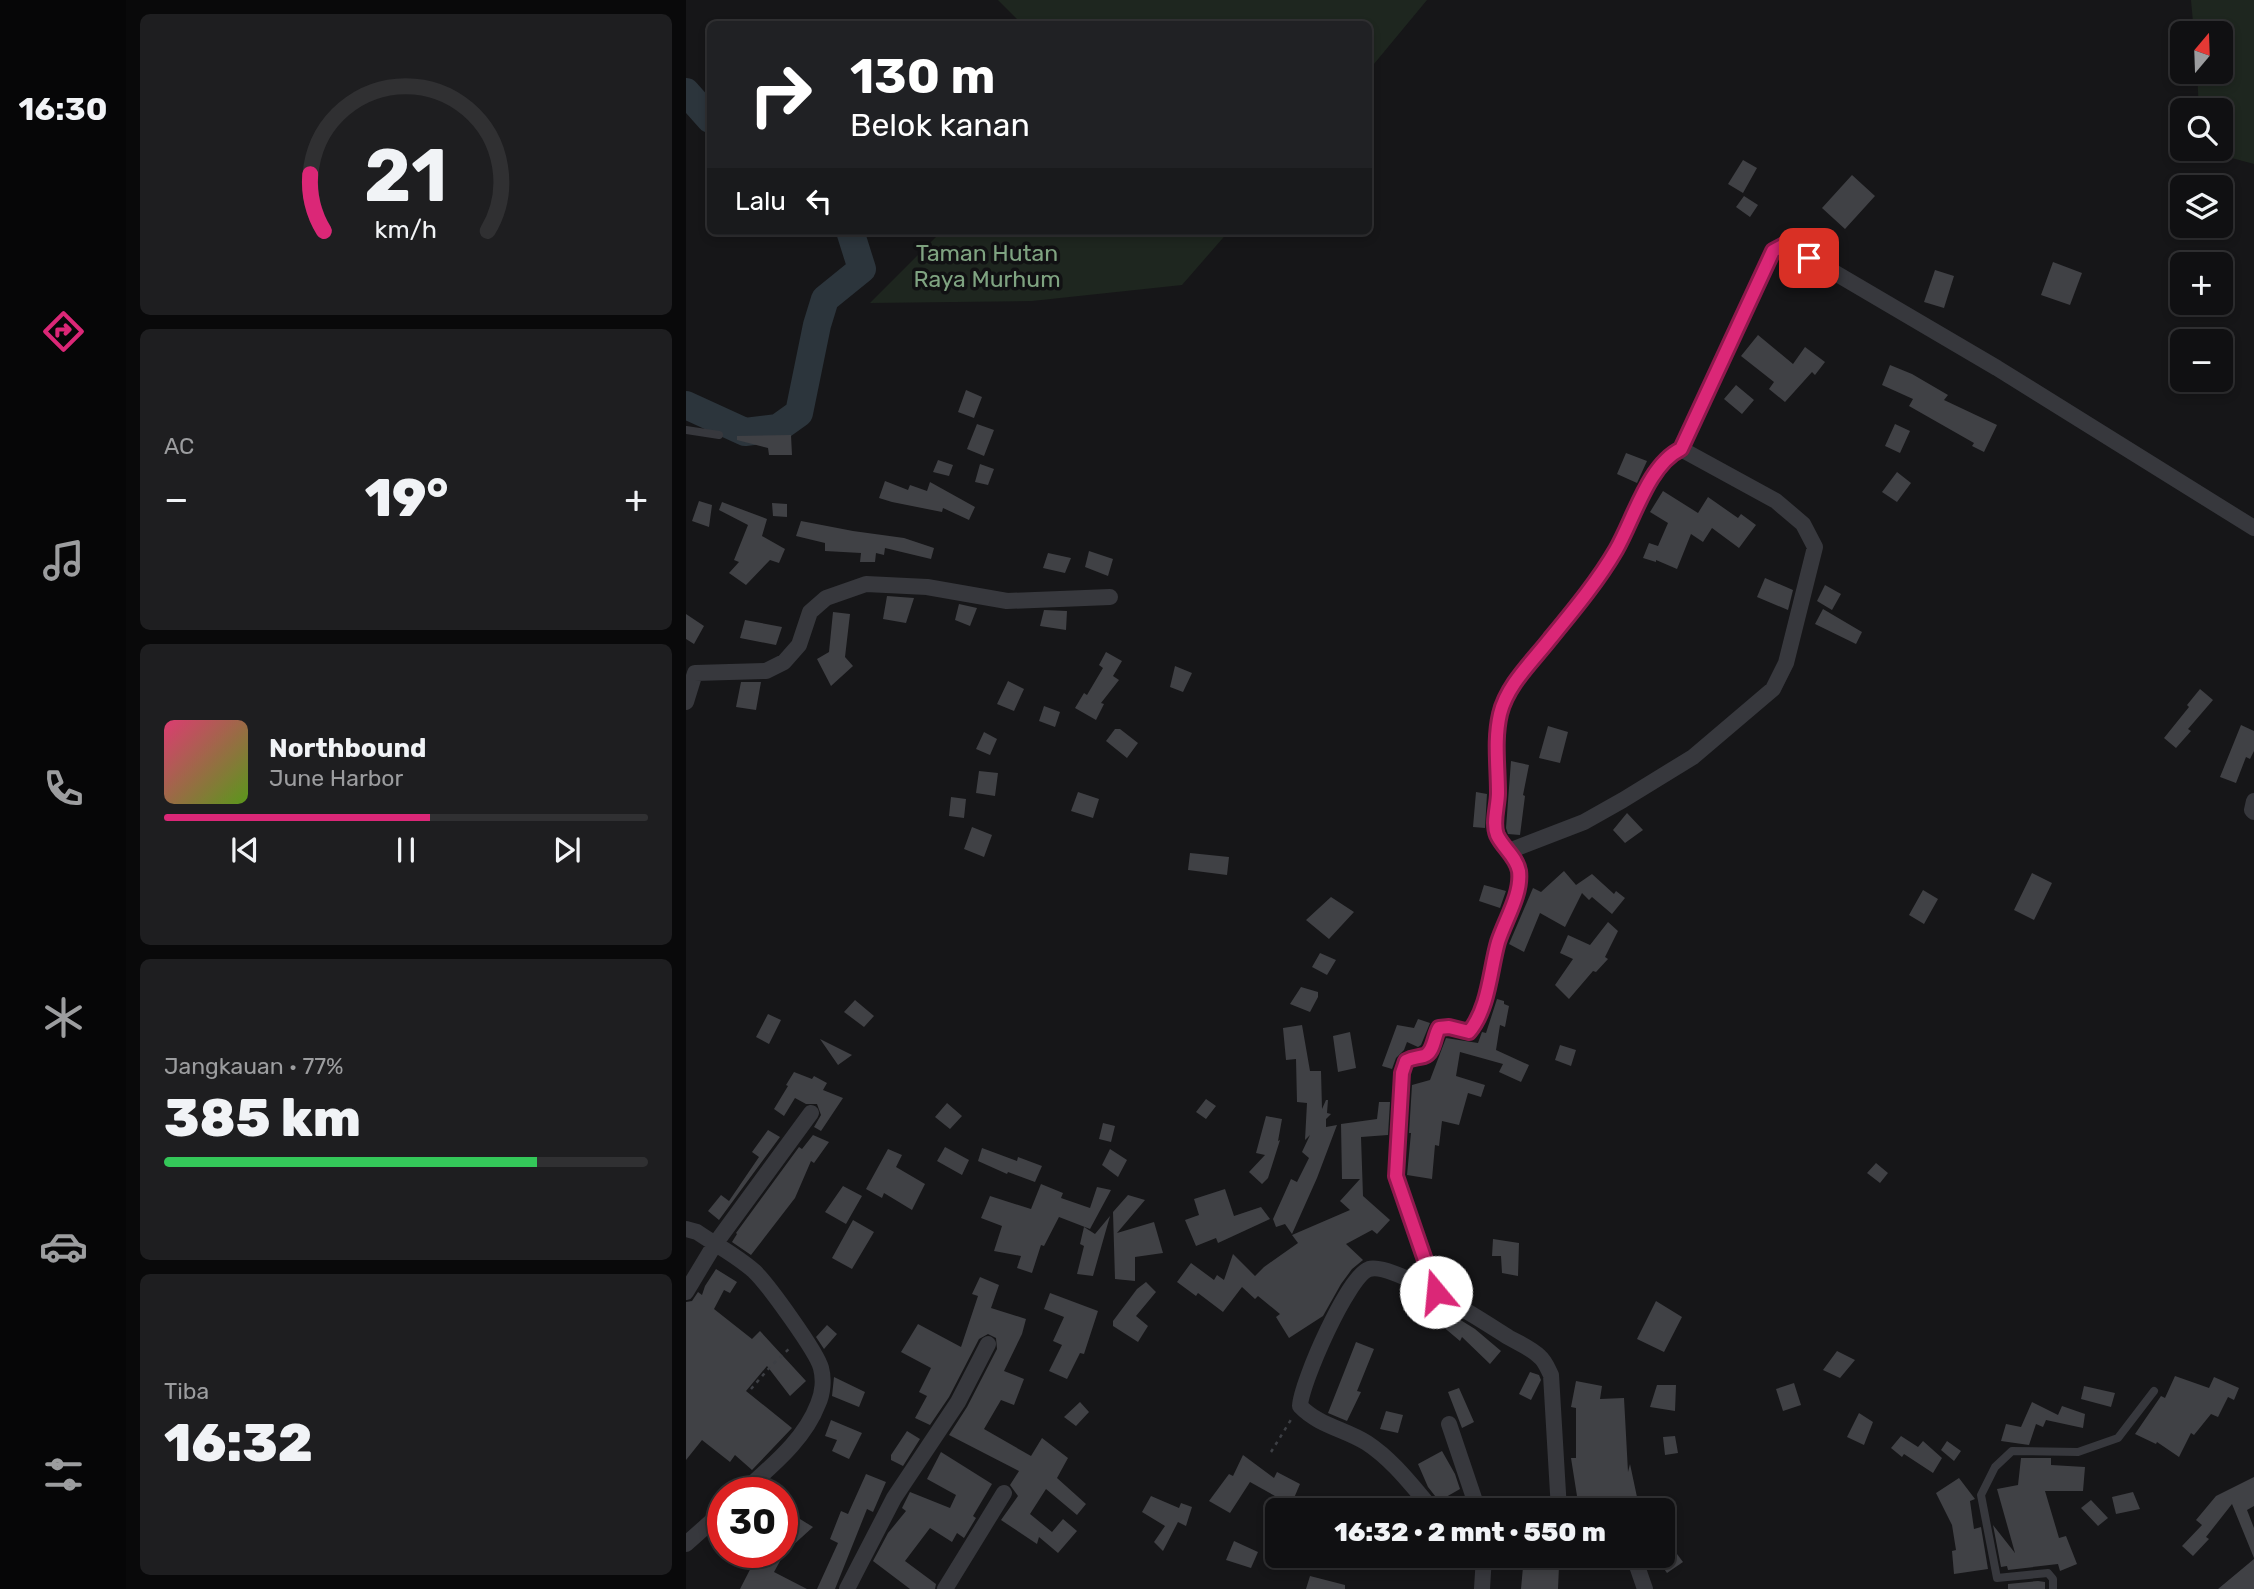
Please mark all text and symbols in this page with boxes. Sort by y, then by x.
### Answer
north arrow [2170,21,2233,84]
map controls [2170,21,2233,392]
text: 130 m [850,47,995,105]
icon: right [735,49,826,140]
text: 16:30 [19,90,107,128]
button: search [2170,98,2233,161]
text: Belok kanan [850,106,1030,144]
text: 21 [364,133,448,219]
button: layers [2170,175,2233,238]
icon: left [800,182,838,220]
text: Lalu [735,186,786,217]
text: km/h [375,214,437,243]
pin [1779,228,1839,288]
park label: Taman Hutan Raya Murhum [913,239,1061,293]
icon: arrive [1790,239,1828,277]
button: + [2170,252,2233,315]
icon: directions [39,307,88,356]
button: − [2170,329,2233,392]
text: AC [164,432,194,460]
text: 19° [365,467,448,529]
text: − [164,476,189,522]
text: + [624,476,648,522]
icon: music [39,536,88,585]
text: Northbound [269,733,427,764]
icon: phone [39,764,88,813]
text: June Harbor [269,764,403,792]
icon: previous [226,831,264,869]
icon: pause [387,831,425,869]
icon: next [548,831,586,869]
icon: climate [39,993,88,1042]
text: Jangkauan · 77% [164,1052,344,1080]
text: 385 km [164,1087,361,1149]
icon: car [39,1222,88,1271]
position arrow [1399,1255,1473,1329]
text: Tiba [164,1377,209,1405]
text: 16:32 [164,1412,313,1474]
icon: filters [39,1450,88,1499]
speed limit sign: 30 [707,1477,798,1568]
text: 16:32 · 2 mnt · 550 m [1334,1517,1606,1548]

